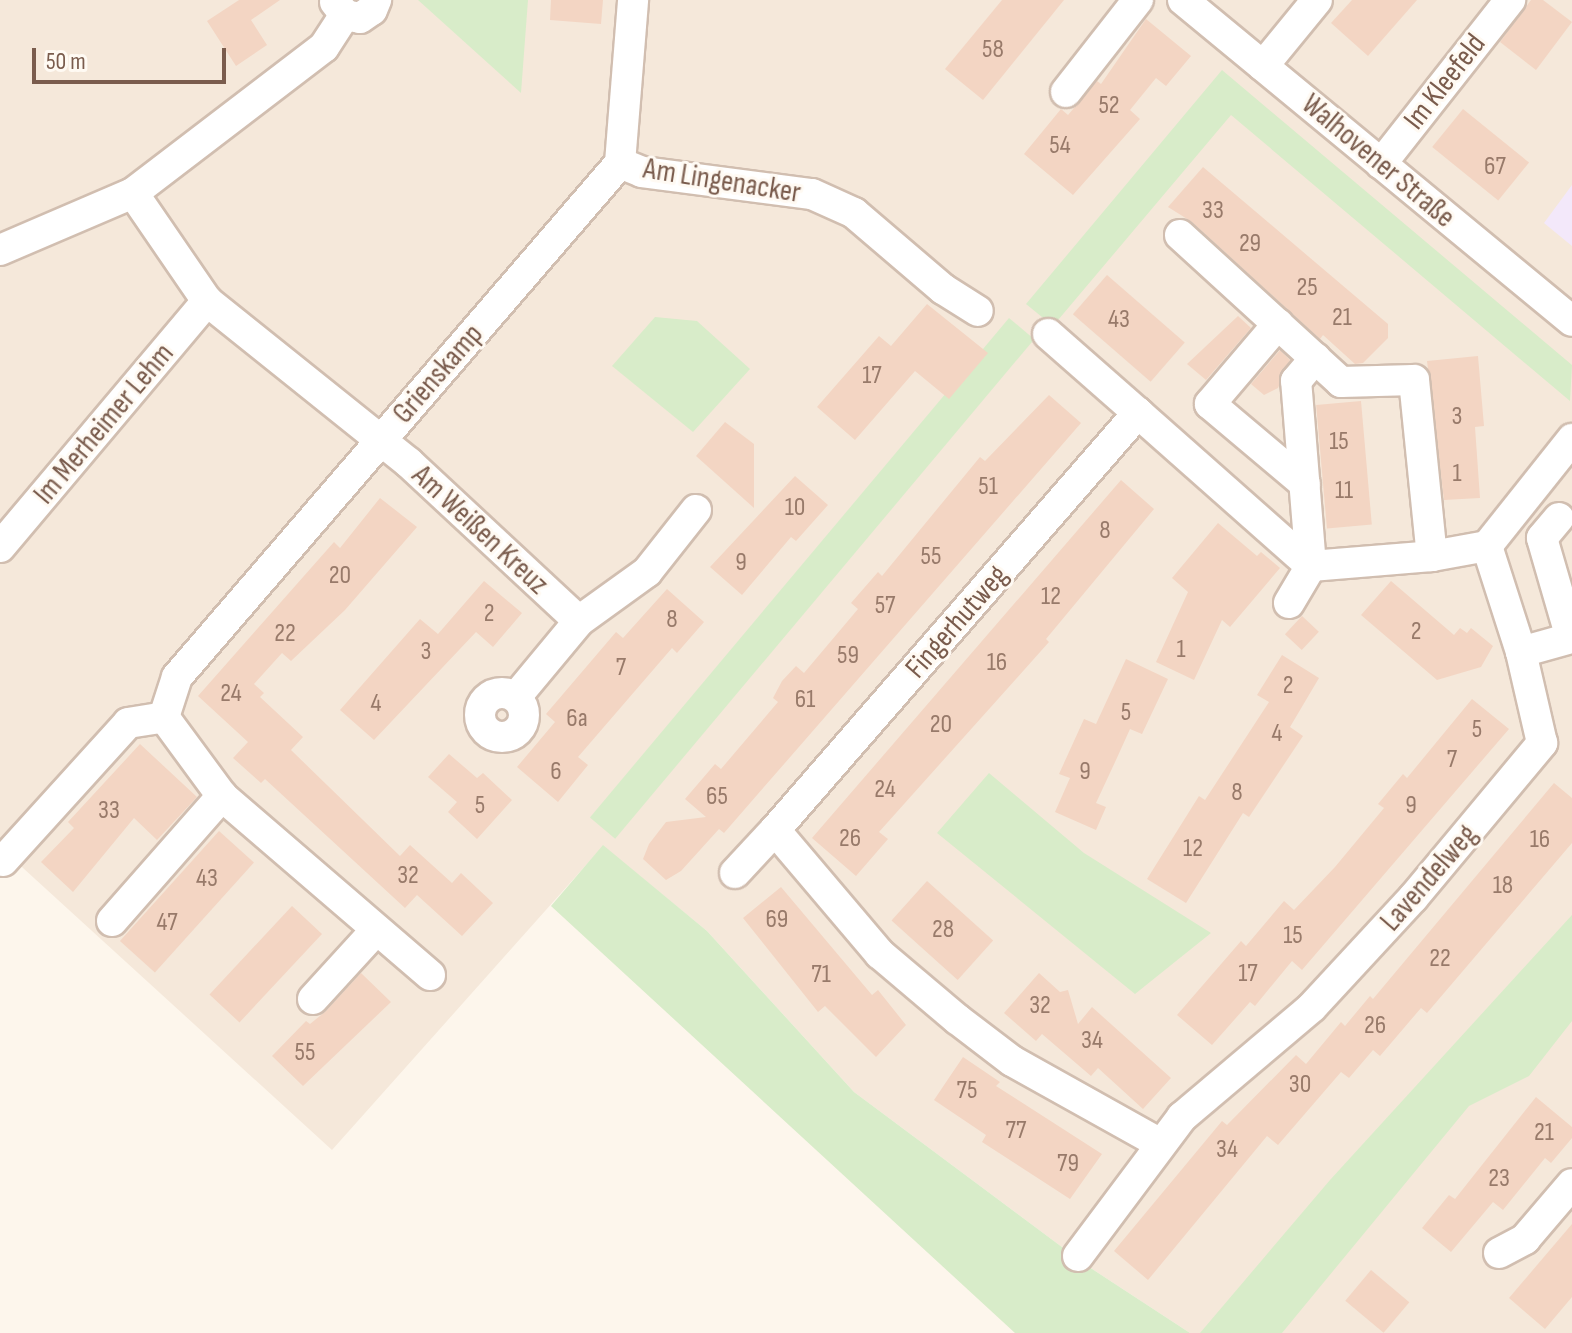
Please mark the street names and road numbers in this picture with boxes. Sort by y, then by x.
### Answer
street label: Im Kleefeld [1396,27,1494,137]
street label: Walhovener Straße [1294,86,1462,236]
street label: Am Lingenacker [641,151,803,211]
street label: Grienskamp [385,317,491,431]
street label: Im Merheimer Lehm [26,336,182,512]
street label: Am Weißen Kreuz [404,458,556,602]
street label: Fingerhutweg [898,558,1016,686]
street label: Lavendelweg [1373,817,1485,939]

